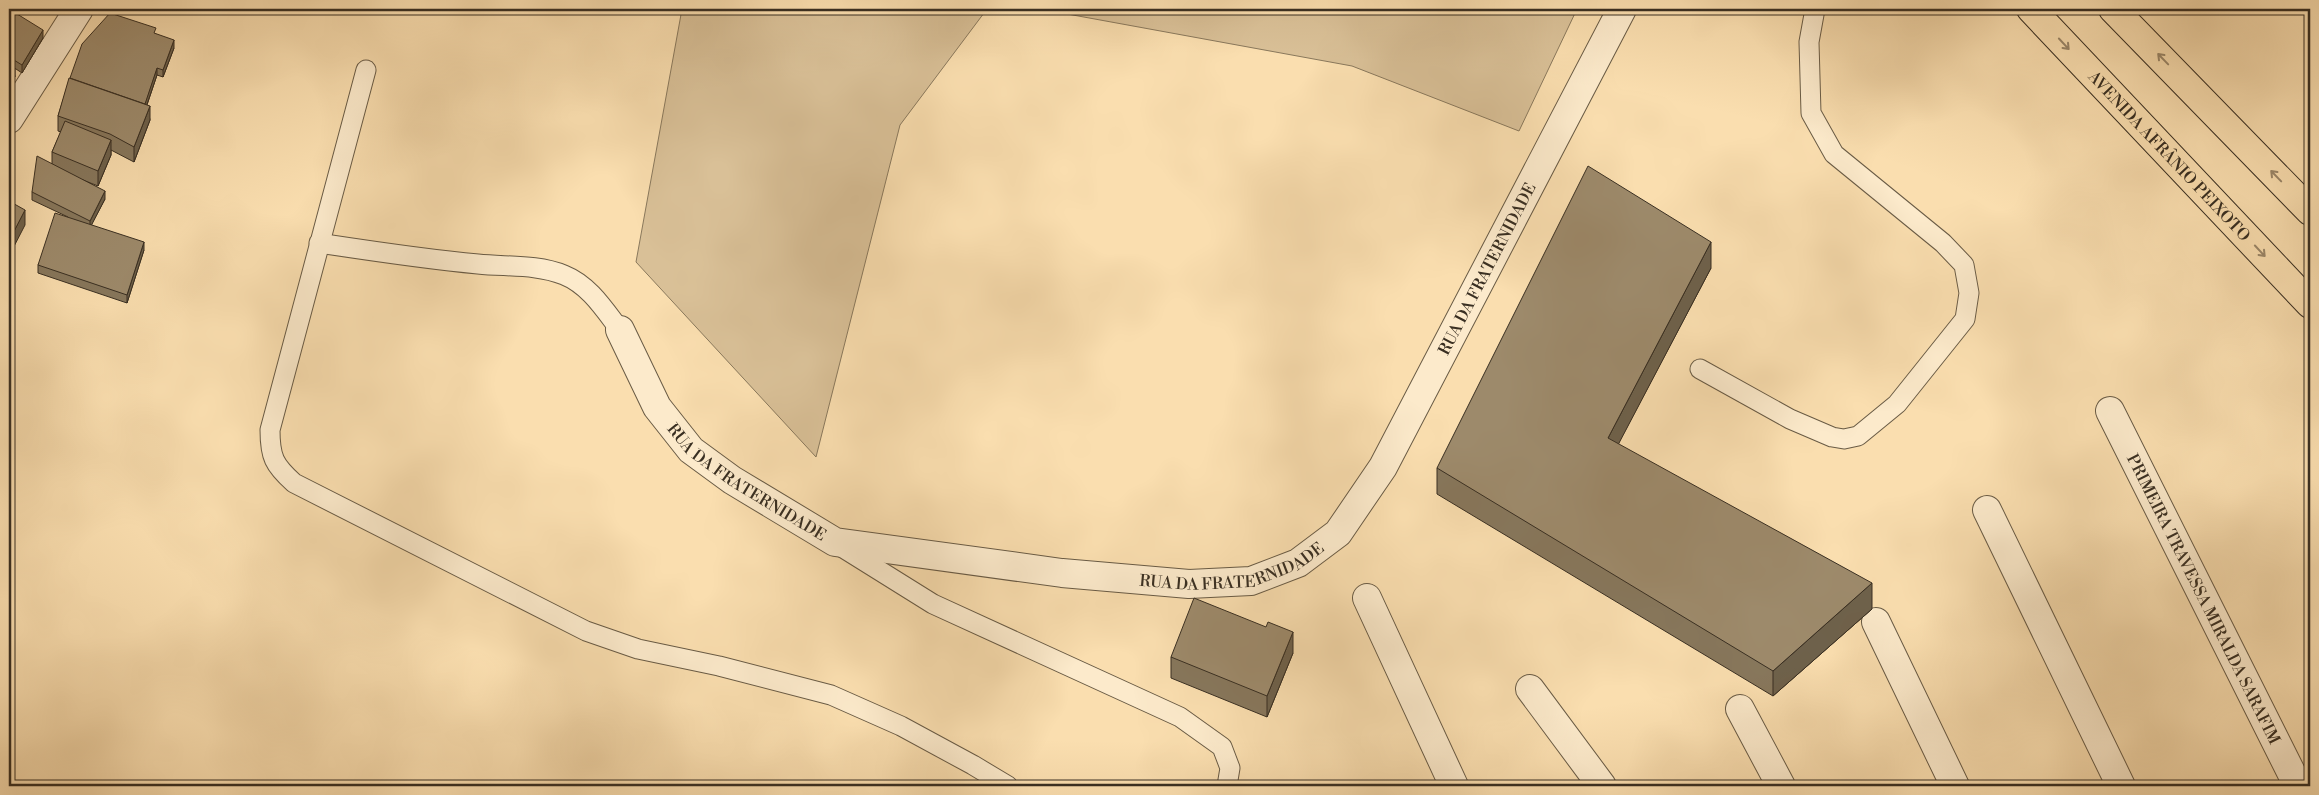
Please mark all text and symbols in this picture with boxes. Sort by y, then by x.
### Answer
one-way arrow [2058,38,2070,51]
one-way arrow [2157,53,2169,66]
street label: AVENIDA AFRÂNIO PEIXOTO [2083,66,2254,246]
one-way arrow [2270,169,2282,182]
street label: RUA DA FRATERNIDADE [1434,180,1541,358]
one-way arrow [2254,245,2266,258]
street label: RUA DA FRATERNIDADE [663,419,830,545]
street label: PRIMEIRA TRAVESSA MIRALDA SARAFIM [2122,451,2284,748]
street label: RUA DA FRATERNIDADE [1139,538,1328,595]

